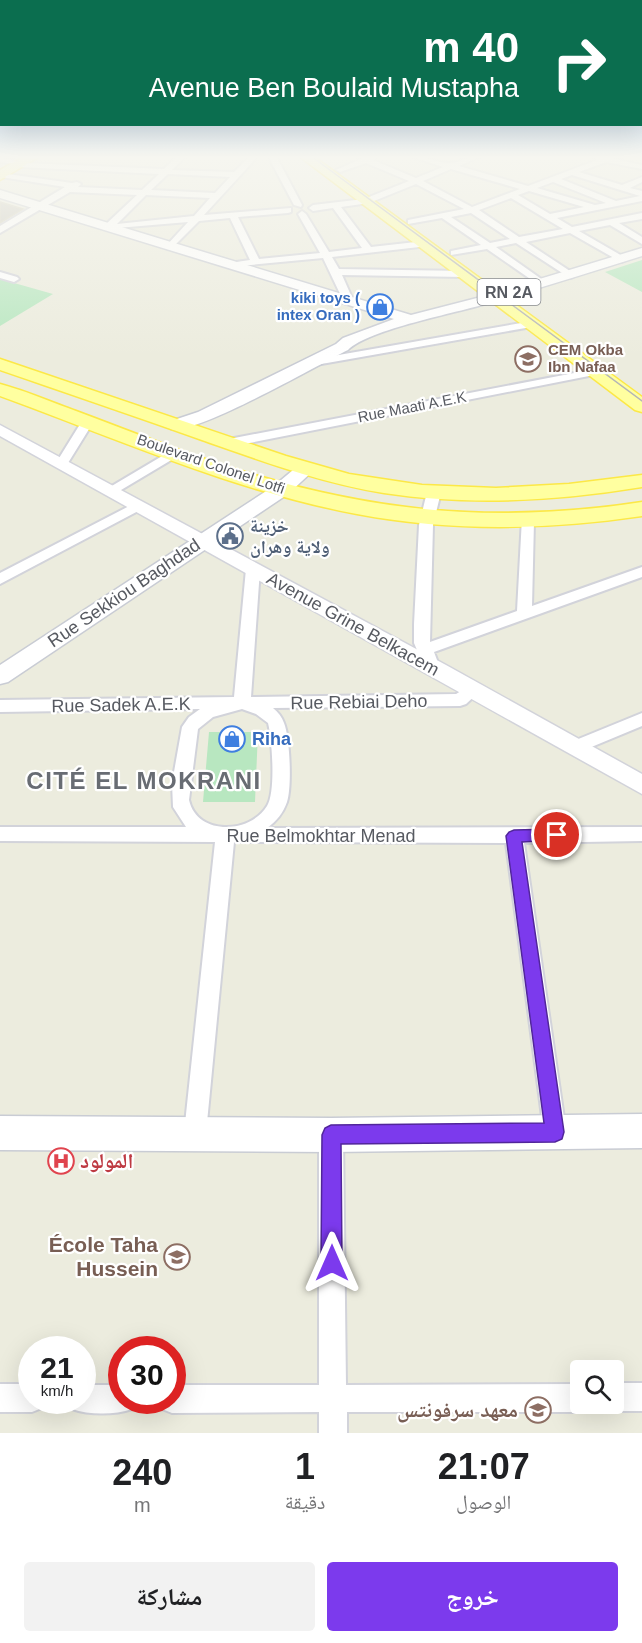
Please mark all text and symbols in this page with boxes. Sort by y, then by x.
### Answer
text: 40 m [423,24,519,71]
icon: right [540,24,618,102]
text: Avenue Ben Boulaid Mustapha [149,73,519,103]
road number: RN 2A [478,279,540,305]
place label: kiki toys ( intex Oran ) [277,289,360,323]
shop icon: kiki toys ( intex Oran ) [365,292,395,322]
place label: CEM Okba Ibn Nafaa [548,341,624,375]
school or university icon: CEM Okba Ibn Nafaa [513,344,543,374]
street label: Rue Maati A.E.K [356,388,468,425]
street label: Boulevard Colonel Lotfi [135,430,287,497]
place label: خزينة ولاية وهران [250,516,330,558]
public building icon: خزينة ولاية وهران [215,521,245,551]
street label: Rue Sekkiou Baghdad [44,535,204,651]
street label: Avenue Grine Belkacem [263,568,443,680]
street label: Rue Rebiai Deho [290,691,428,713]
street label: Rue Sadek A.E.K [51,694,191,716]
shop icon: Riha [217,724,247,754]
place label: Riha [252,729,292,749]
district label: CITÉ EL MOKRANI [26,767,262,794]
pin [531,809,582,860]
icon: arrive [540,818,573,851]
street label: Rue Belmokhtar Menad [226,826,416,846]
hospital icon: المولود [46,1146,76,1176]
place label: المولود [80,1149,133,1173]
position arrow [300,1231,364,1295]
place label: École Taha Hussein [49,1233,158,1280]
school or university icon: École Taha Hussein [162,1242,192,1272]
speed limit sign: 30 [108,1336,186,1414]
text: 21 [40,1351,74,1384]
map controls [570,1360,624,1414]
button: search [570,1360,624,1414]
text: km/h [41,1382,73,1399]
school or university icon: معهد سرفونتس [523,1395,553,1425]
place label: معهد سرفونتس [397,1398,518,1423]
text: 1 [295,1446,315,1487]
text: 21:07 [438,1446,530,1487]
text: 240 [112,1452,172,1493]
text: دقيقة [285,1491,325,1513]
text: الوصول [456,1491,511,1513]
text: m [134,1494,151,1516]
button: مشاركة [24,1562,315,1631]
button: خروج [327,1562,618,1631]

